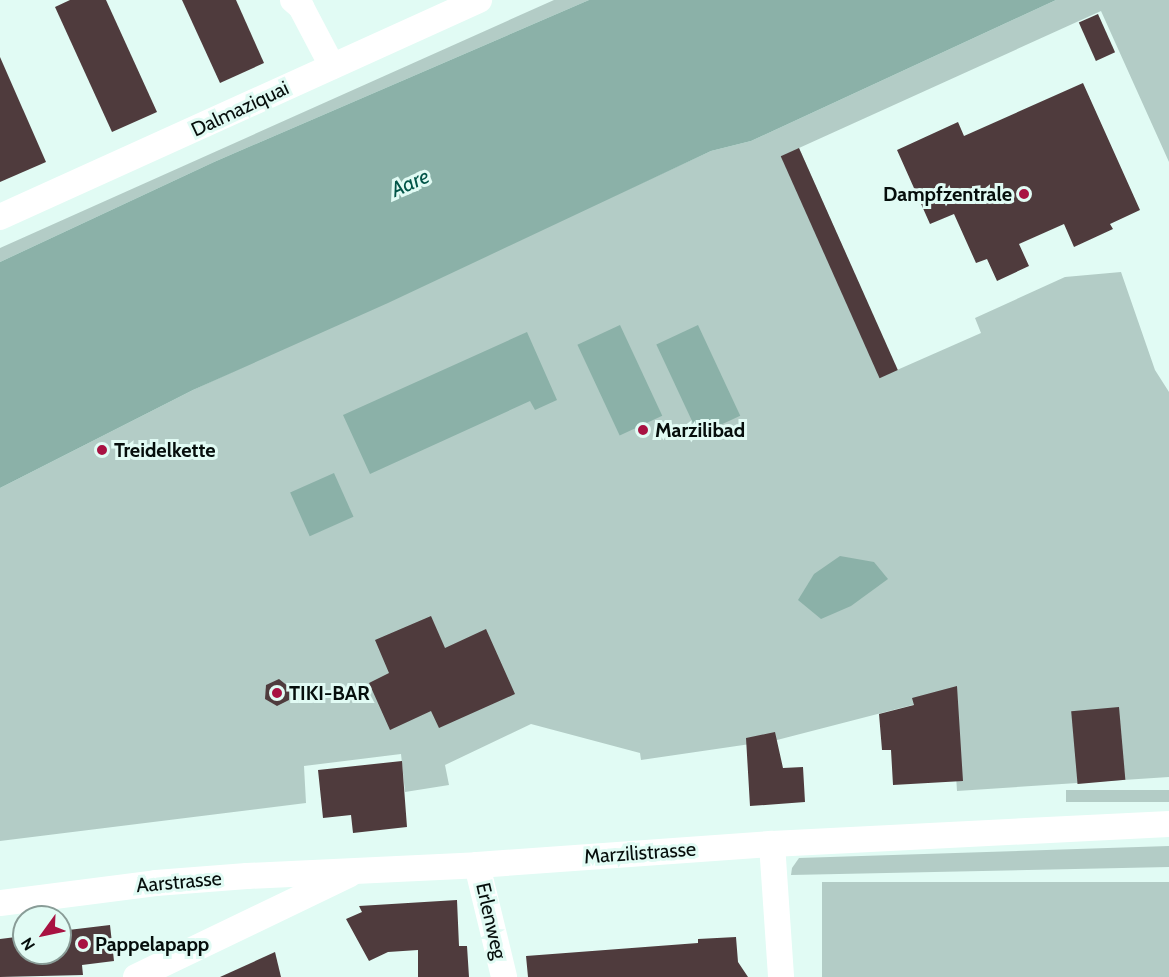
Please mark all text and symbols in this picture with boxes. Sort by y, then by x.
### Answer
street label: Dalmaziquai [187,76,293,142]
water label: Aare [387,164,433,202]
place label: Dampfzentrale [883,182,1012,206]
marker: Dampfzentrale [1017,187,1031,201]
place label: Marzilibad [655,418,745,442]
marker: Marzilibad [636,423,650,437]
place label: Treidelkette [114,438,216,462]
marker: Treidelkette [95,443,109,457]
place label: TIKI-BAR [289,681,370,705]
marker: TIKI-BAR [270,686,284,700]
street label: Marzilistrasse [583,837,697,869]
street label: Aarstrasse [135,866,223,898]
street label: Erlenweg [471,880,511,962]
north arrow [12,905,72,965]
place label: Pappelapapp [95,932,209,956]
text: N [17,934,39,954]
marker: Pappelapapp [76,937,90,951]

